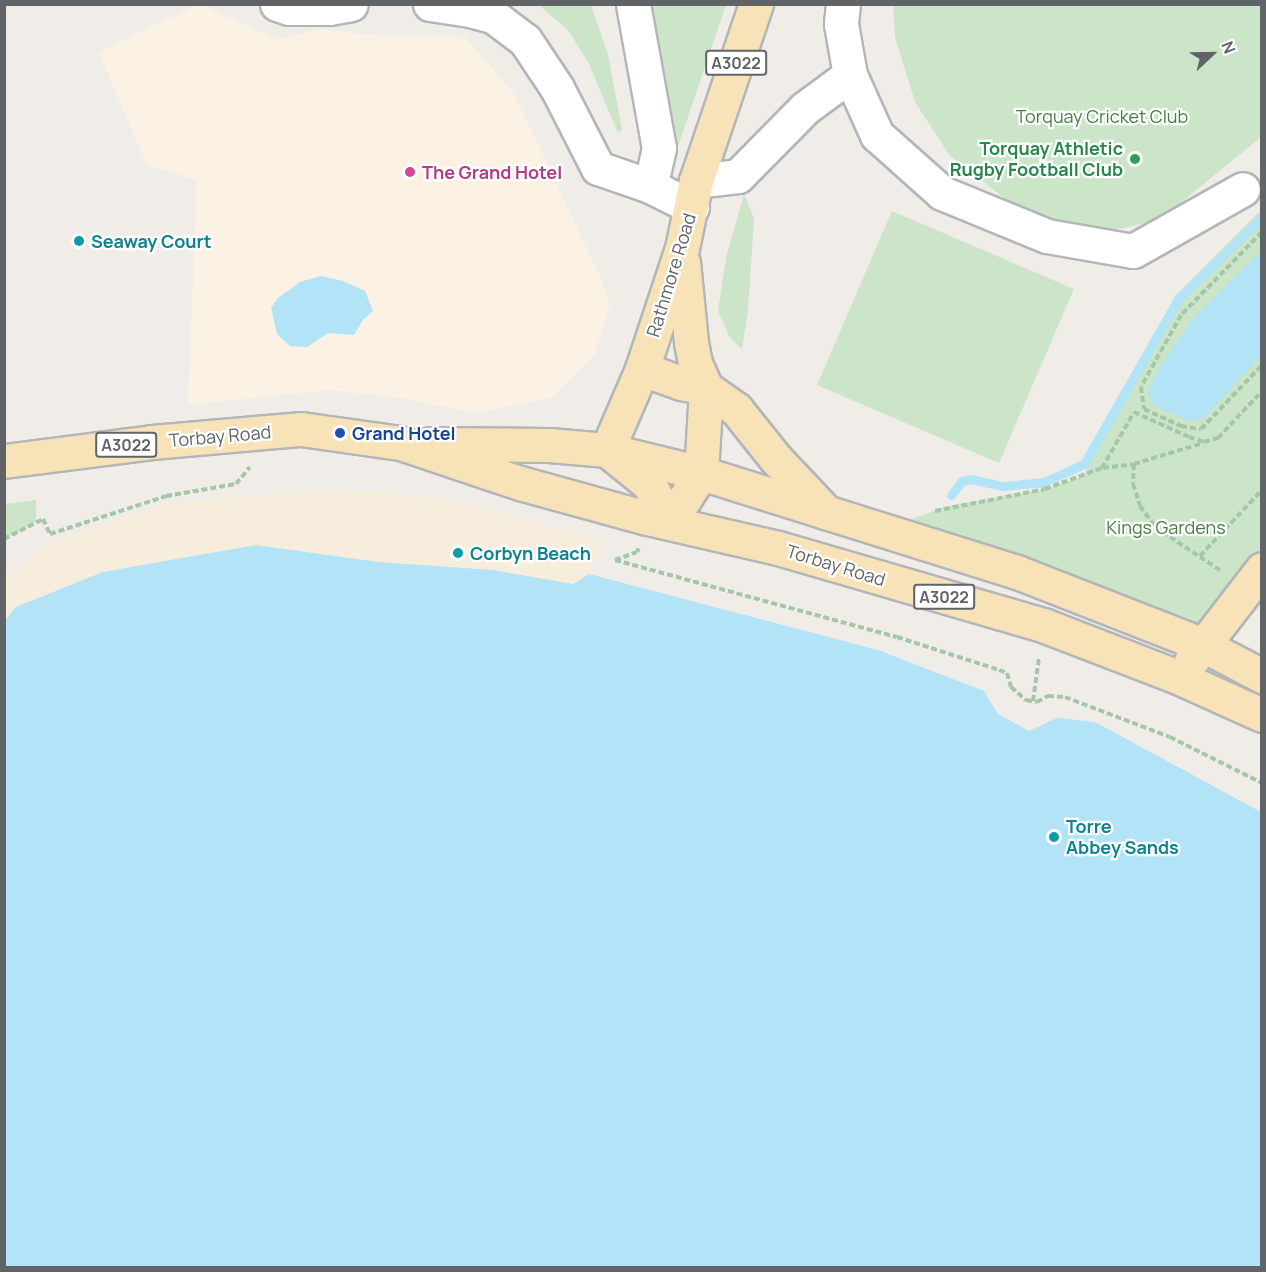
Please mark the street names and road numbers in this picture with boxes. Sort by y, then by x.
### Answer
road number: A3022 [704,50,768,76]
street label: Rathmore Road [642,211,700,339]
street label: Torbay Road [168,421,272,451]
road number: A3022 [94,432,158,458]
street label: Torbay Road [784,540,888,590]
road number: A3022 [912,584,976,610]

